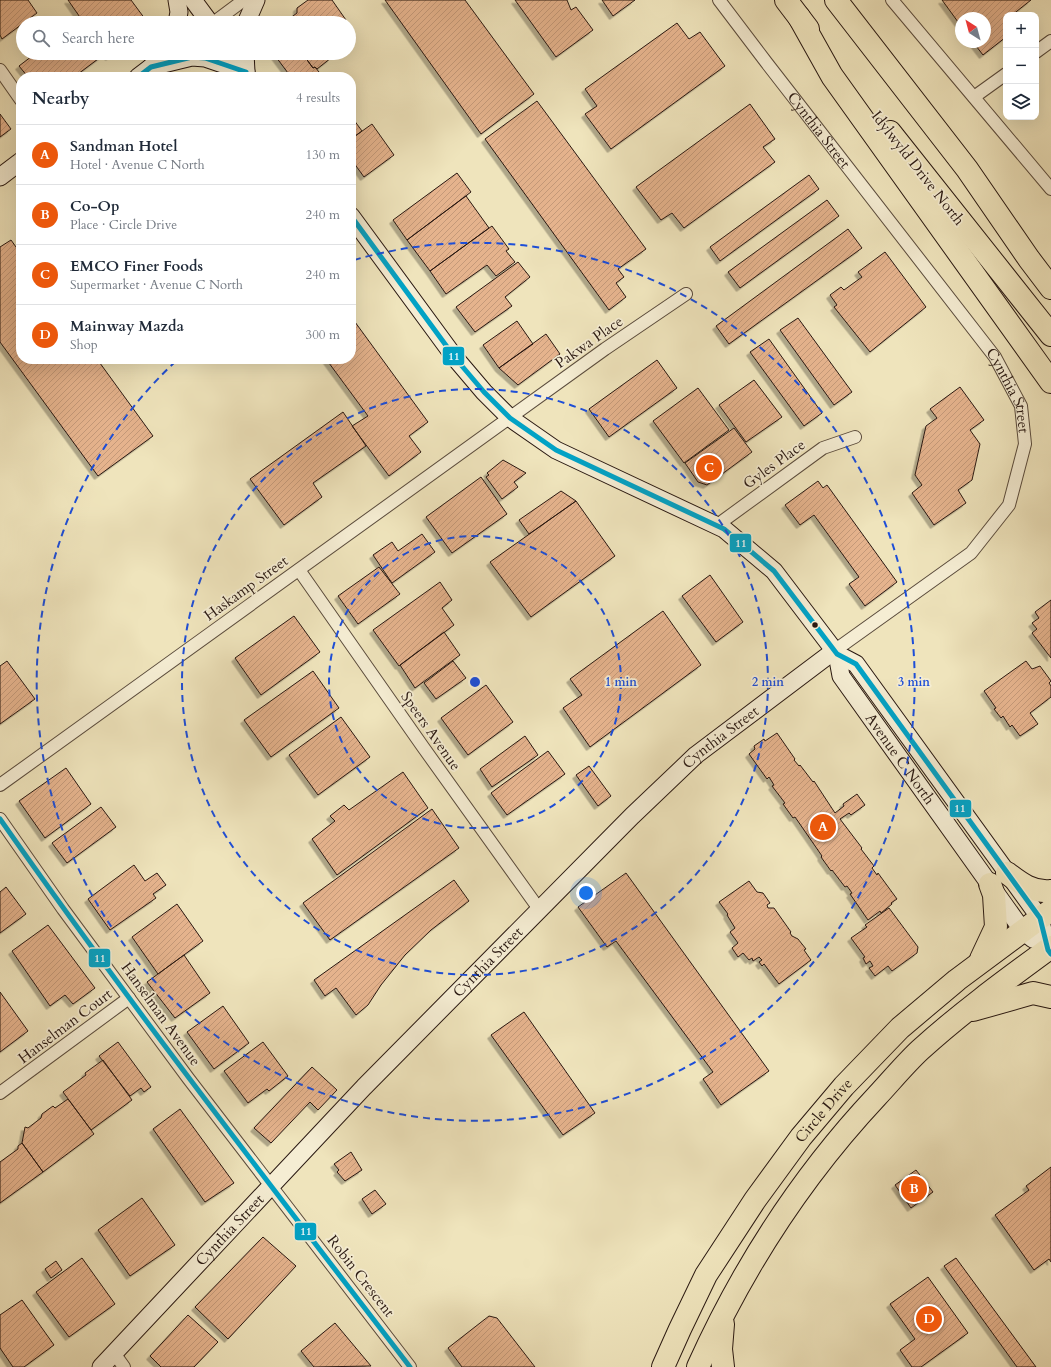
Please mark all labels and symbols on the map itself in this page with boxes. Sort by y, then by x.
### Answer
north arrow [955,12,991,48]
street label: Cynthia Street [783,88,855,173]
street label: Idylwyld Drive North [867,107,970,230]
street label: Pakwa Place [551,311,627,373]
street label: Cynthia Street [981,344,1034,434]
line badge: 11 [442,346,465,366]
text: 11 [448,349,460,364]
street label: Gyles Place [739,435,809,493]
pin: C [696,453,722,483]
line badge: 11 [729,533,752,553]
text: 11 [735,536,747,551]
street label: Haskamp Street [200,551,292,625]
unlabelled marker [810,620,820,630]
text: 1 min [605,674,637,690]
text: 2 min [752,674,784,690]
text: 3 min [898,674,930,690]
centre of rings [468,675,482,689]
street label: Speers Avenue [396,687,466,775]
street label: Cynthia Street [678,701,763,773]
street label: Avenue C North [861,709,940,809]
line badge: 11 [949,799,972,818]
text: 11 [954,801,966,816]
pin: A [810,812,836,842]
your location [576,883,596,903]
street label: Cynthia Street [448,922,527,1002]
line badge: 11 [88,948,111,968]
text: 11 [94,951,106,966]
street label: Hanselman Avenue [117,958,206,1070]
street label: Hanselman Court [14,984,116,1068]
street label: Circle Drive [790,1073,857,1147]
pin: B [901,1174,927,1204]
street label: Cynthia Street [191,1189,269,1270]
line badge: 11 [294,1222,317,1241]
text: 11 [300,1224,312,1239]
street label: Robin Crescent [323,1231,400,1321]
pin: D [916,1304,942,1334]

